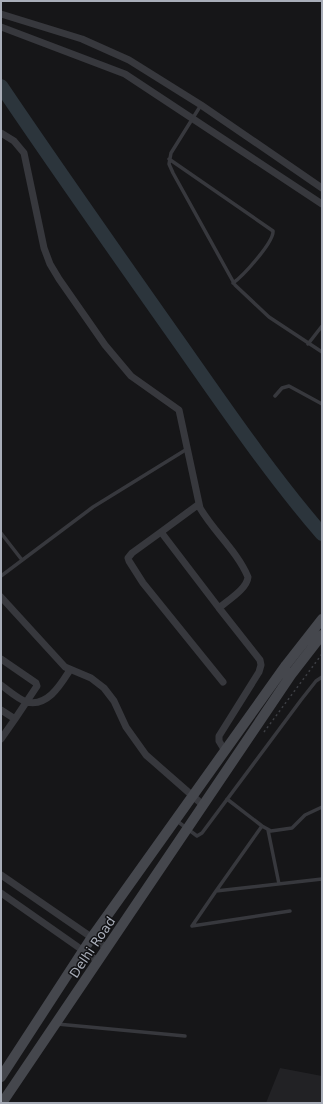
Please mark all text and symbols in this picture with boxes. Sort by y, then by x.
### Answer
street label: Delhi Road [67,914,118,981]

